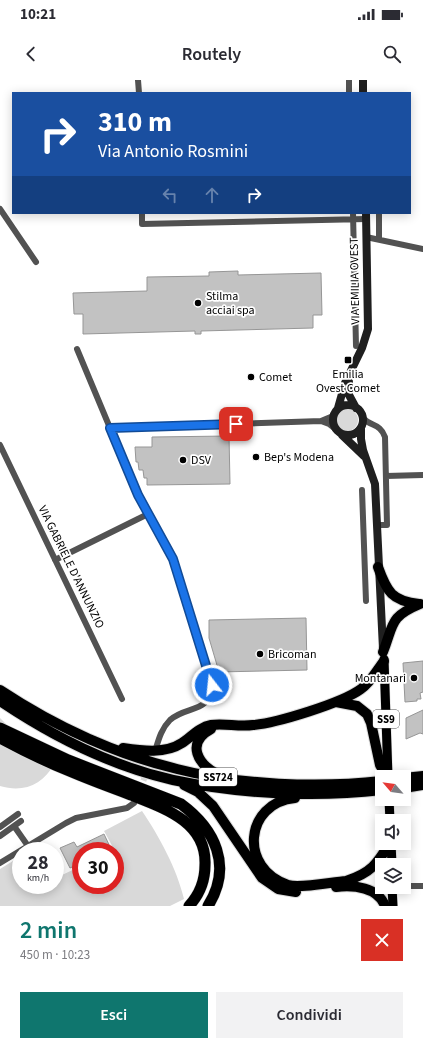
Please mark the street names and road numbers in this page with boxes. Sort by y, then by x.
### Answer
street label: VIA EMILIA OVEST [346,237,364,325]
street label: VIA GABRIELE D'ANNUNZIO [34,503,108,631]
road number: SS9 [373,710,399,728]
road number: SS724 [199,768,237,786]

